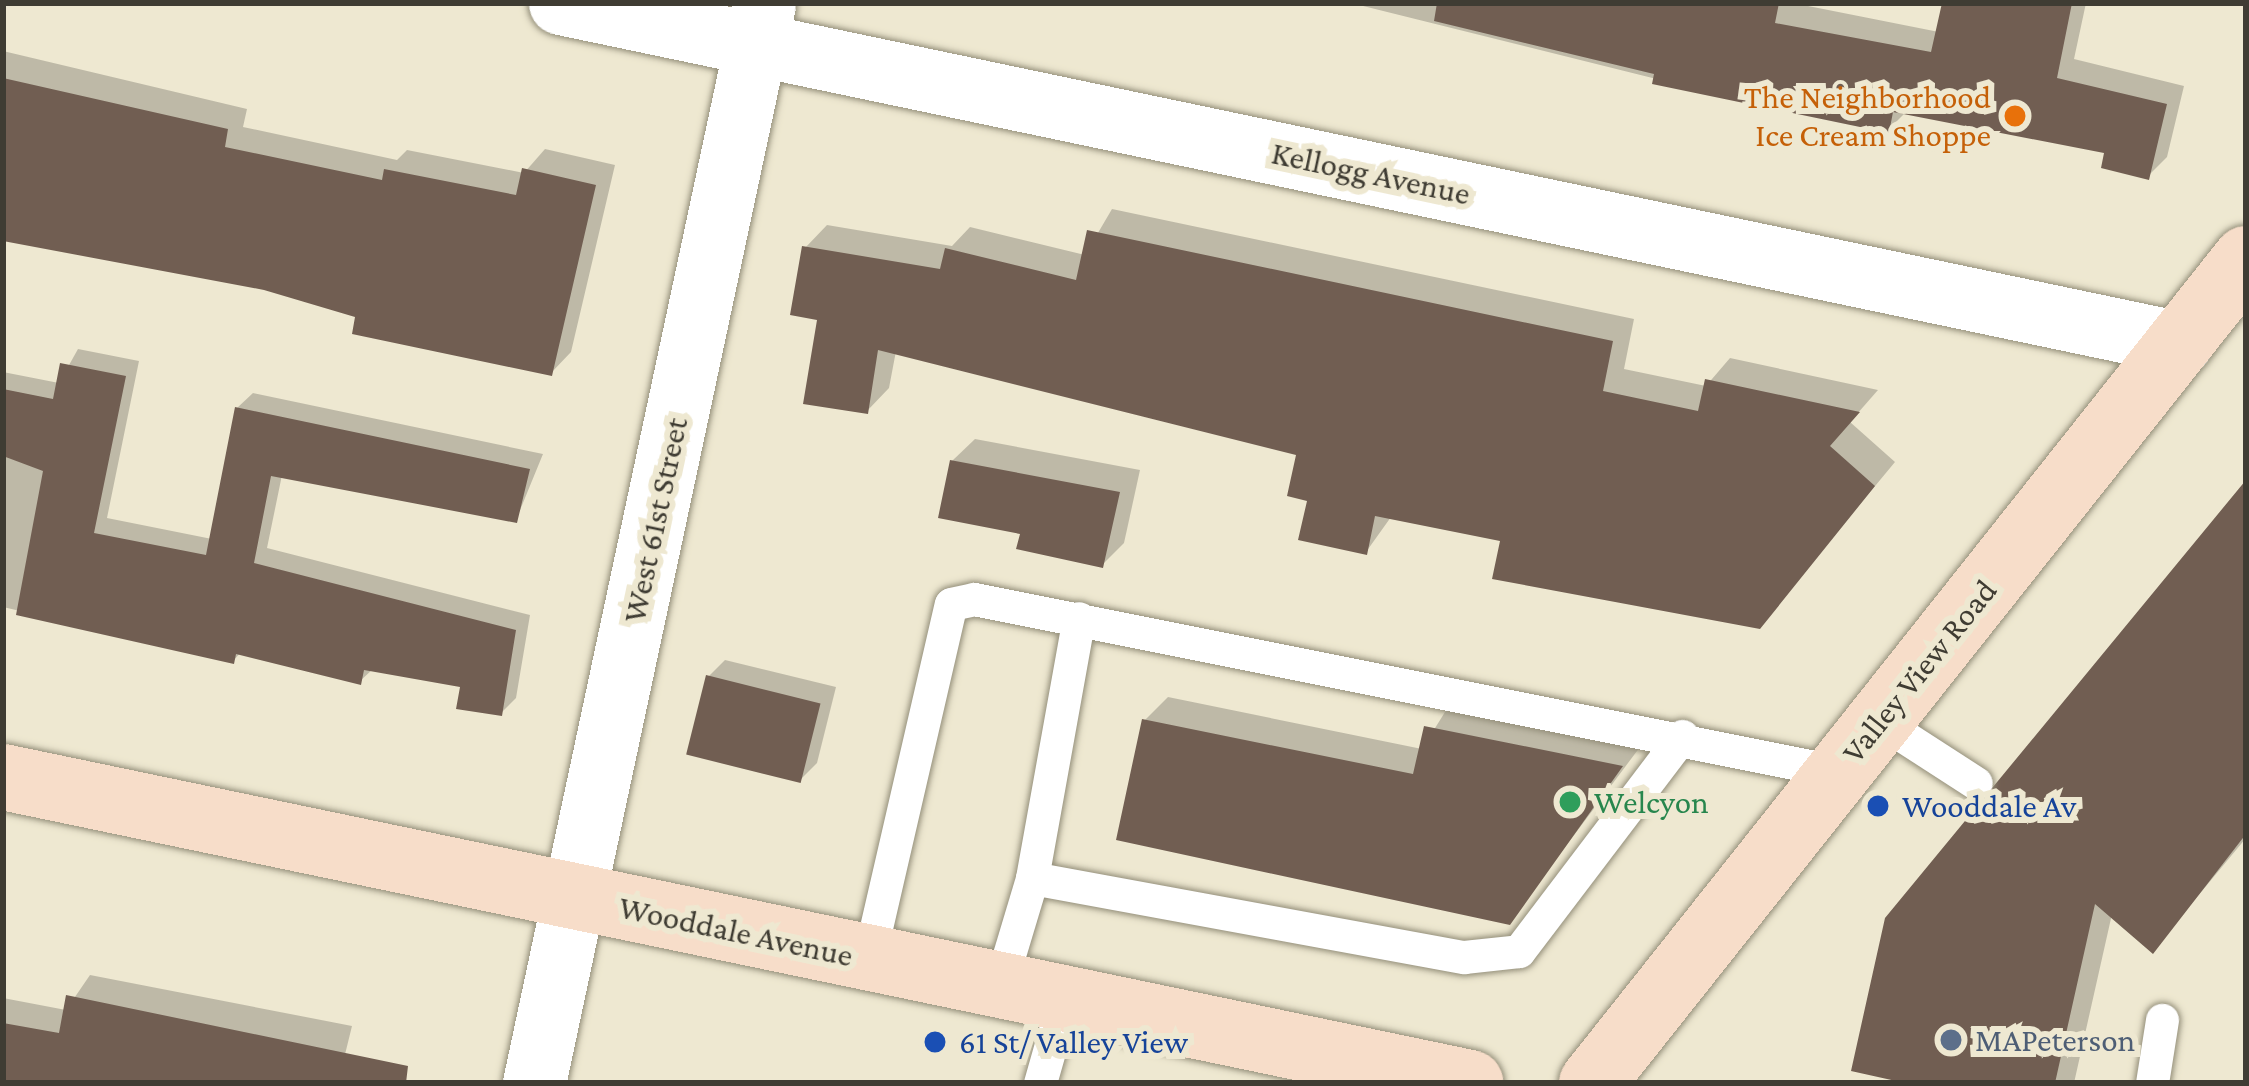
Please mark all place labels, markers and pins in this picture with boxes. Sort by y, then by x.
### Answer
place label: The Neighborhood Ice Cream Shoppe [1744,77,1991,155]
marker: The Neighborhood Ice Cream Shoppe [2002,103,2028,129]
place label: Welcyon [1594,782,1709,822]
place label: Wooddale Av [1902,786,2076,826]
marker: Welcyon [1557,789,1583,815]
marker: Wooddale Av [1865,793,1891,819]
place label: MAPeterson [1975,1020,2135,1060]
place label: 61 St/ Valley View [959,1022,1188,1062]
marker: MAPeterson [1938,1027,1964,1053]
marker: 61 St/ Valley View [922,1029,948,1055]

